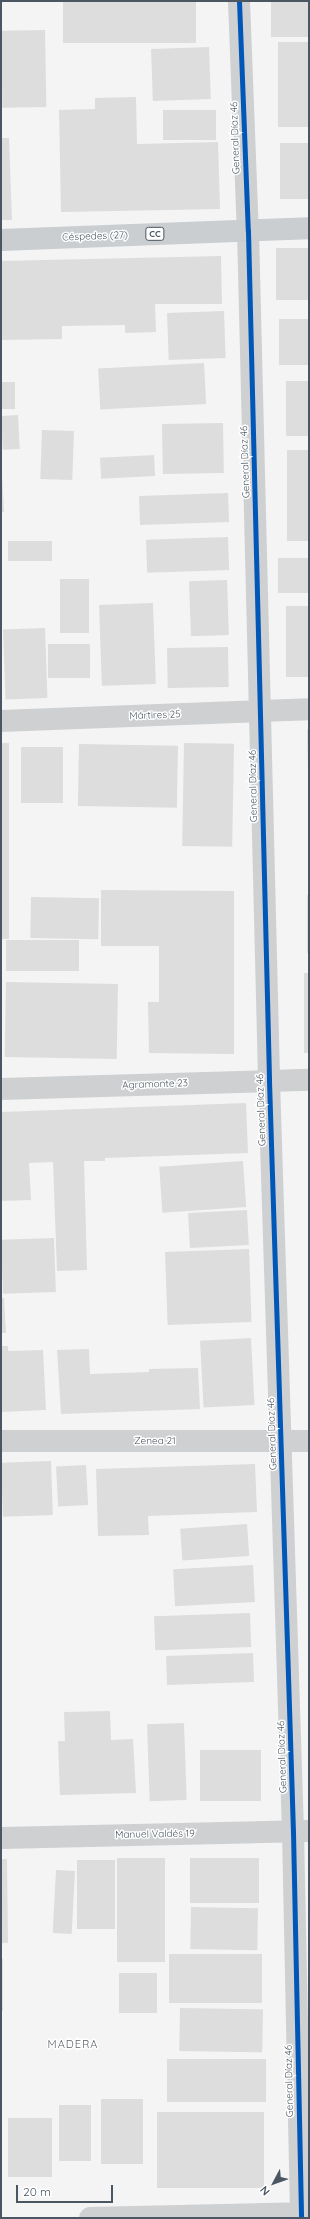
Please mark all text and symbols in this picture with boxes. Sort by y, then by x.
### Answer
street label: General Díaz 46 [228,102,242,174]
road number: CC [145,227,165,241]
street label: Céspedes (27) [62,229,128,243]
street label: General Díaz 46 [238,426,252,498]
street label: Mártires 25 [129,708,181,722]
street label: General Díaz 46 [246,750,260,822]
street label: General Díaz 46 [254,1074,268,1146]
street label: Agramonte 23 [122,1077,188,1091]
street label: General Díaz 46 [265,1398,279,1470]
street label: Zenea 21 [134,1435,176,1447]
street label: General Díaz 46 [275,1721,289,1793]
street label: Manuel Valdés 19 [115,1827,195,1841]
district label: MADERA [48,2037,98,2051]
street label: General Díaz 46 [282,2045,296,2117]
north arrow [254,2163,294,2203]
scale bar [18,2177,115,2203]
text: N [257,2183,273,2199]
text: 20 m [23,2184,51,2199]

